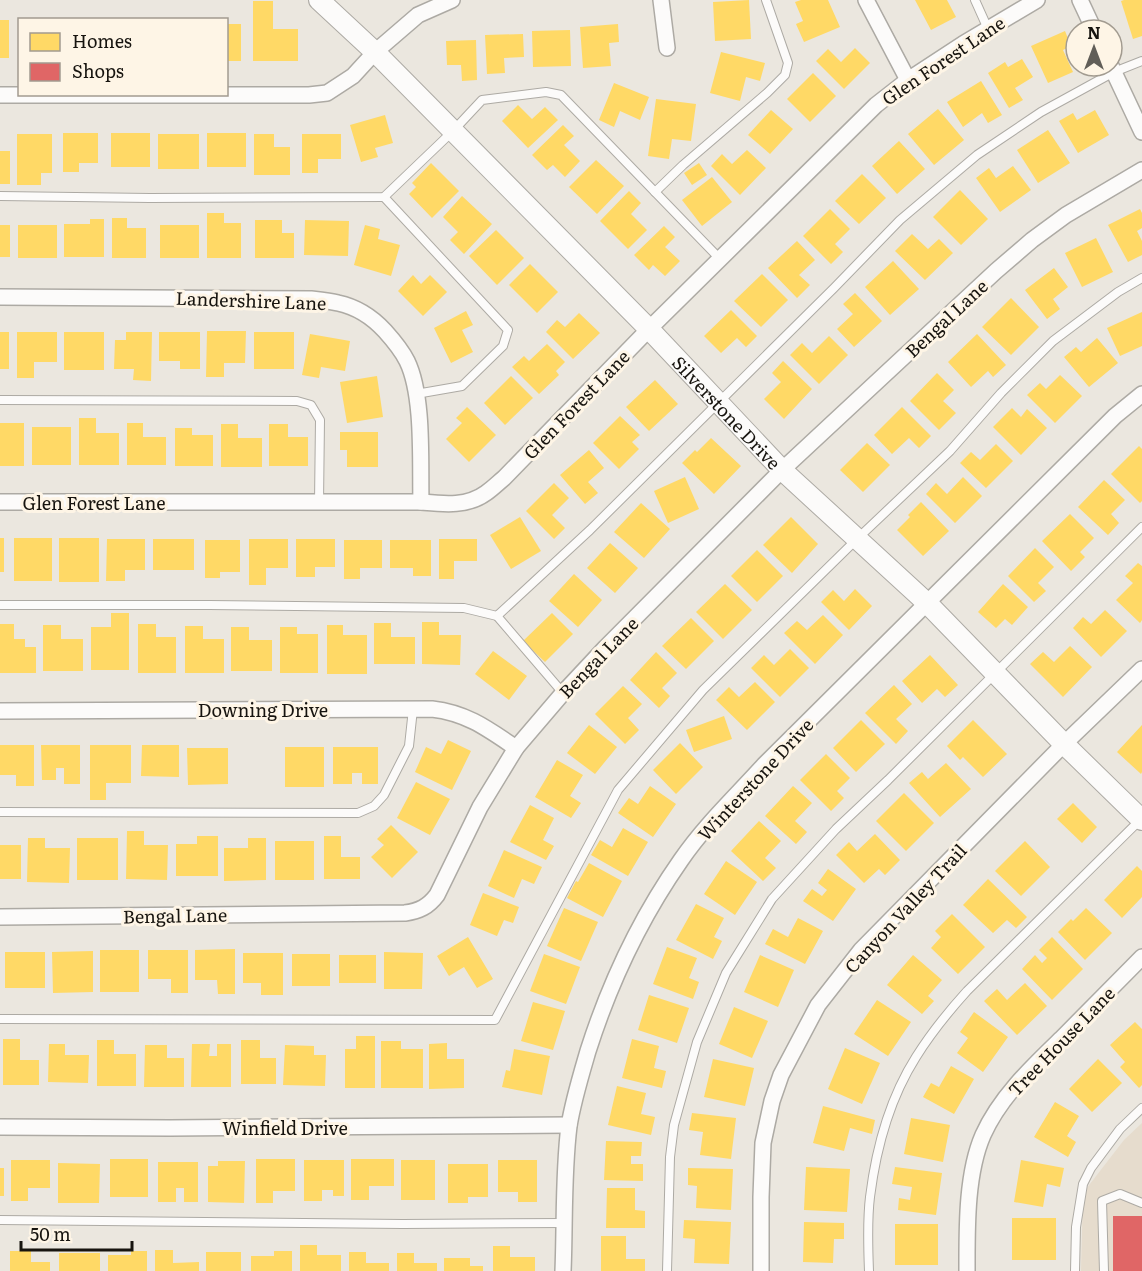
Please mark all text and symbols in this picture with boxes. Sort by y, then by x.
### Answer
street label: Glen Forest Lane [876,9,1010,111]
legend [18,18,228,96]
north arrow [1064,18,1124,78]
text: N [1087,20,1101,44]
text: Homes [72,27,132,54]
text: Shops [72,57,124,84]
street label: Bengal Lane [899,273,993,363]
street label: Landershire Lane [175,284,327,316]
street label: Glen Forest Lane [517,343,635,465]
street label: Silverstone Drive [667,349,788,475]
street label: Glen Forest Lane [22,489,166,516]
street label: Bengal Lane [552,610,644,704]
street label: Downing Drive [198,696,328,723]
street label: Winterstone Drive [691,712,819,846]
street label: Canyon Valley Trail [838,837,972,979]
street label: Bengal Lane [123,901,227,929]
street label: Tree House Lane [1001,980,1121,1102]
street label: Winfield Drive [222,1114,348,1141]
scale bar [21,1214,132,1252]
text: 50 m [30,1220,71,1247]

